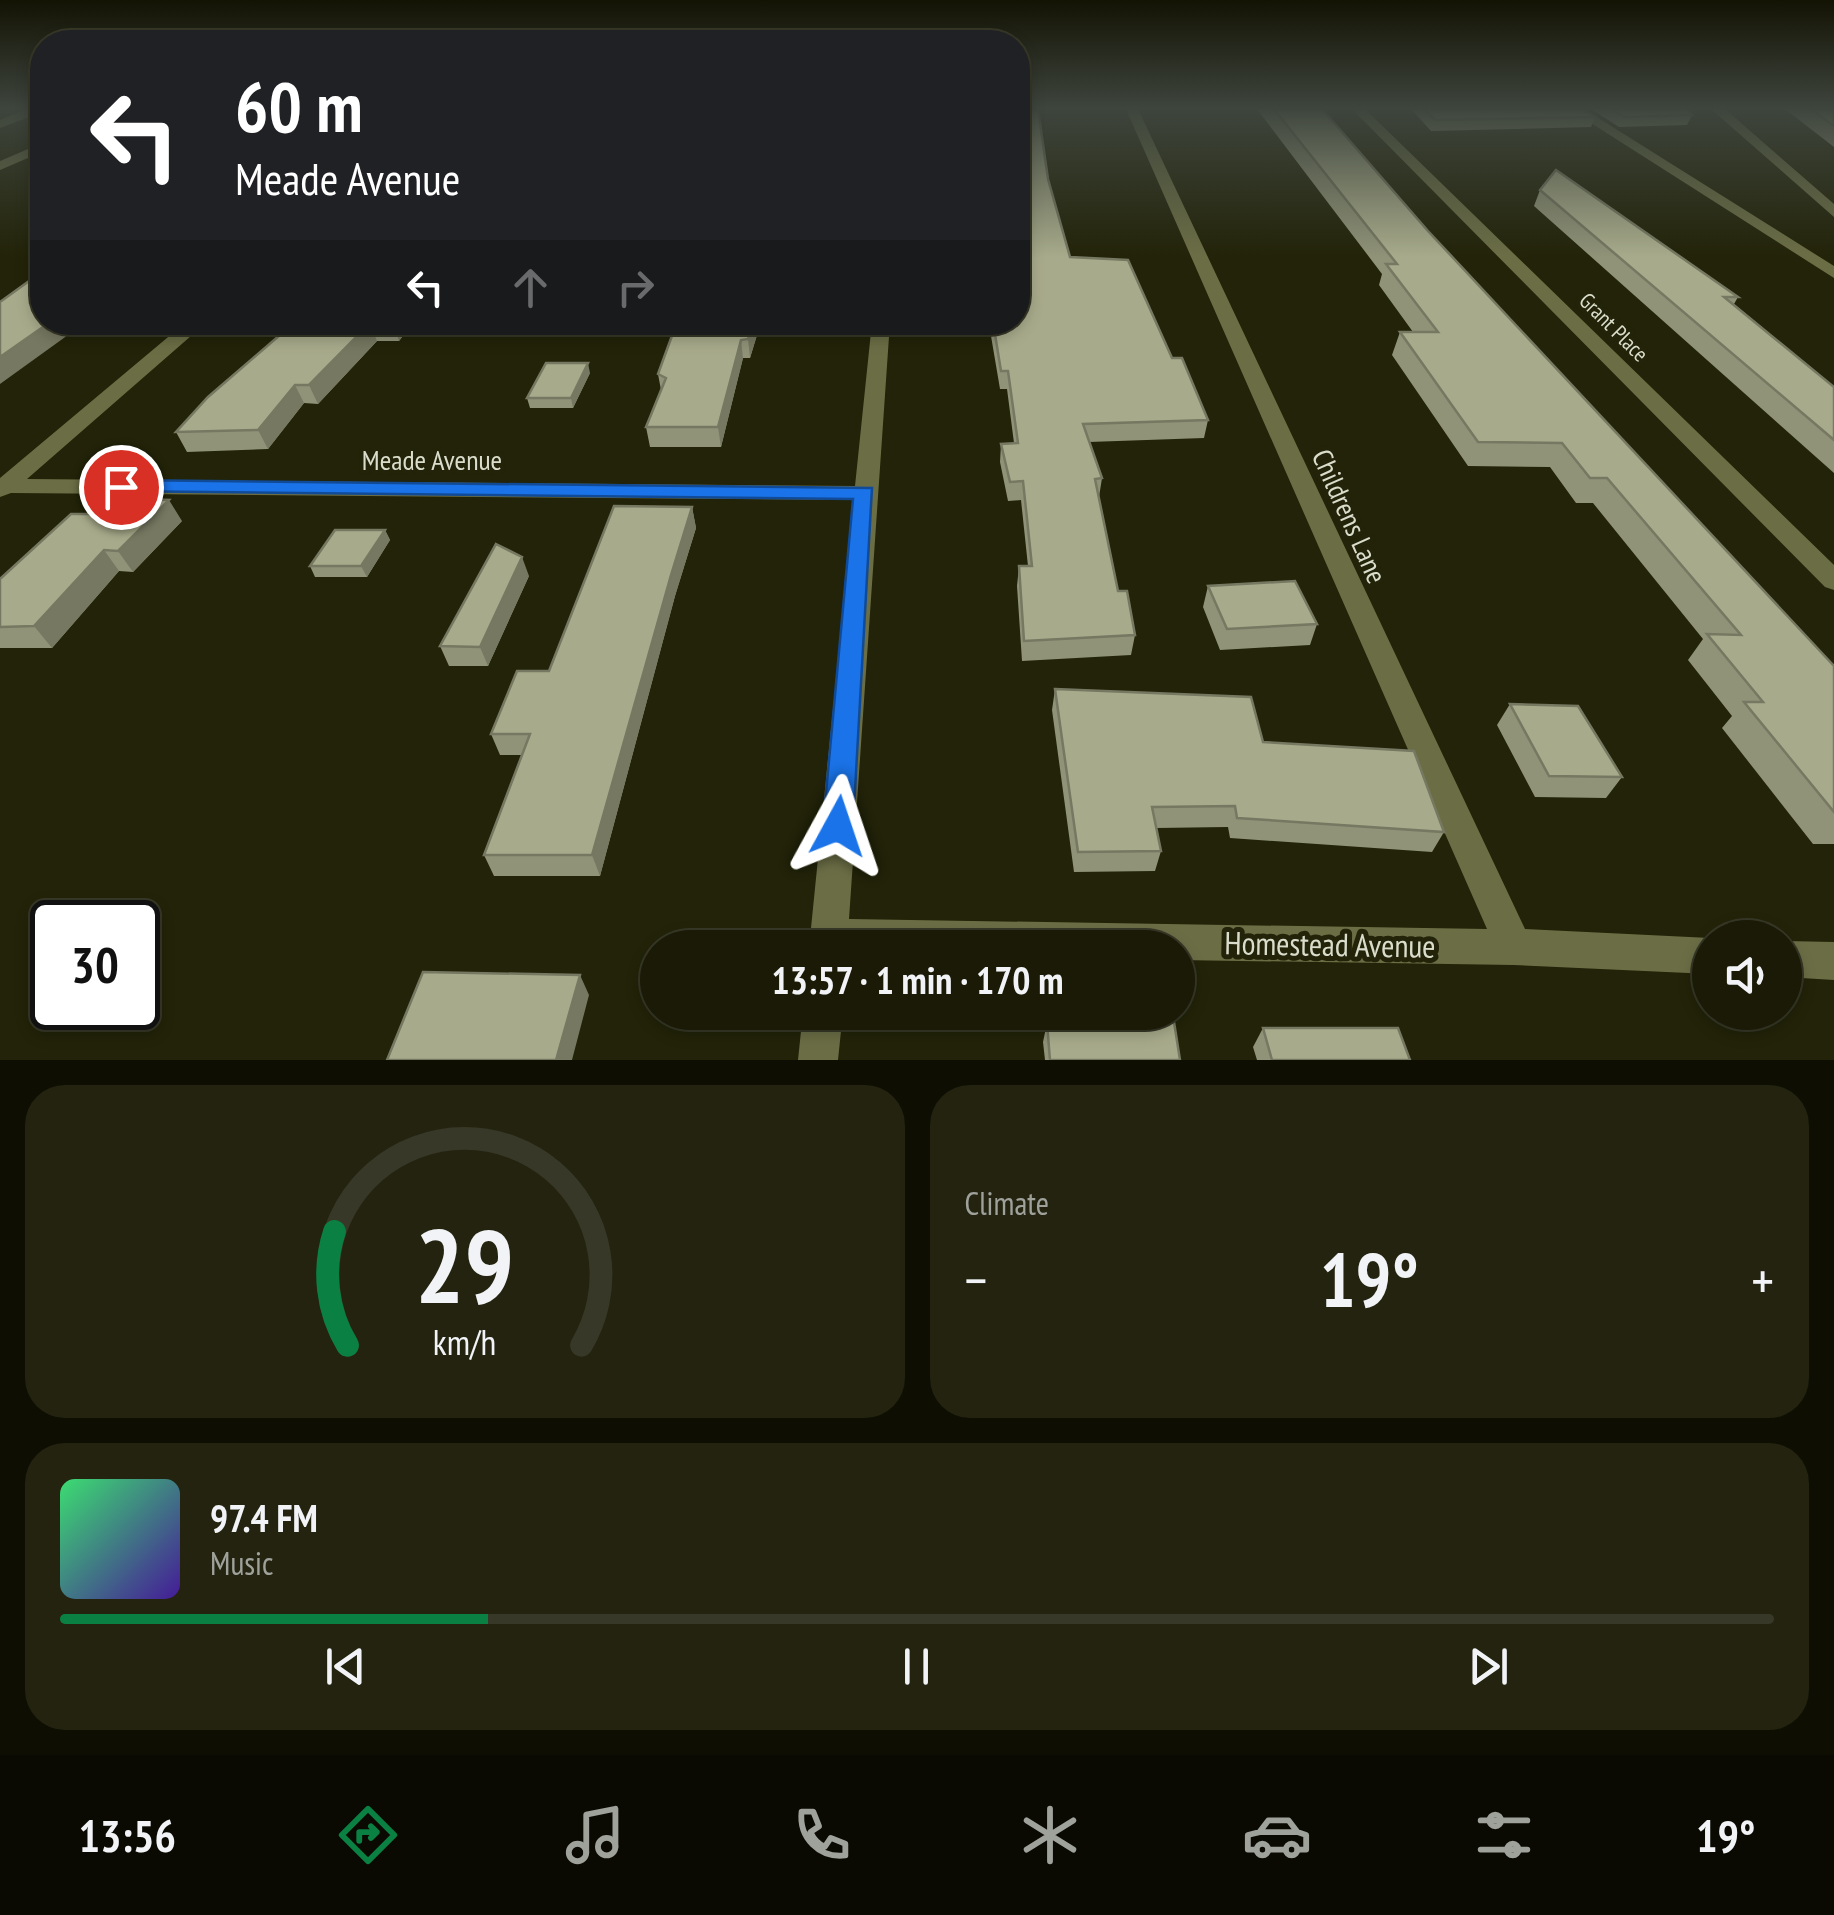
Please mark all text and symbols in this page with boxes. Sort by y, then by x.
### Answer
text: 60 m [235,61,363,151]
icon: left [70,70,200,200]
text: Meade Avenue [235,149,460,207]
icon: left [398,260,453,315]
icon: ahead [503,260,558,315]
icon: right [608,260,663,315]
street label: Grant Place [1574,287,1654,367]
street label: Meade Avenue [362,441,502,478]
street label: Childrens Lane [1304,443,1396,589]
pin [79,445,164,530]
icon: arrive [94,460,149,515]
position arrow [786,774,890,878]
speed limit sign: 30 [30,900,160,1030]
map controls [1692,920,1802,1030]
button: sound [1692,920,1802,1030]
street label: Homestead Avenue [1224,921,1436,967]
text: 13:57 · 1 min · 170 m [771,955,1064,1004]
text: Climate [965,1182,1049,1224]
text: 29 [415,1197,514,1332]
text: 19° [1320,1231,1419,1328]
text: − [965,1244,987,1315]
text: + [1751,1244,1774,1315]
text: km/h [433,1319,496,1365]
text: 97.4 FM [210,1493,318,1542]
text: Music [210,1542,273,1584]
icon: previous [318,1639,373,1694]
icon: pause [889,1639,944,1694]
icon: next [1461,1639,1516,1694]
icon: directions [333,1800,403,1870]
icon: music [560,1800,630,1870]
icon: phone [787,1800,857,1870]
icon: climate [1015,1800,1085,1870]
icon: car [1242,1800,1312,1870]
icon: filters [1469,1800,1539,1870]
text: 13:56 [79,1806,176,1864]
text: 19° [1696,1806,1755,1864]

